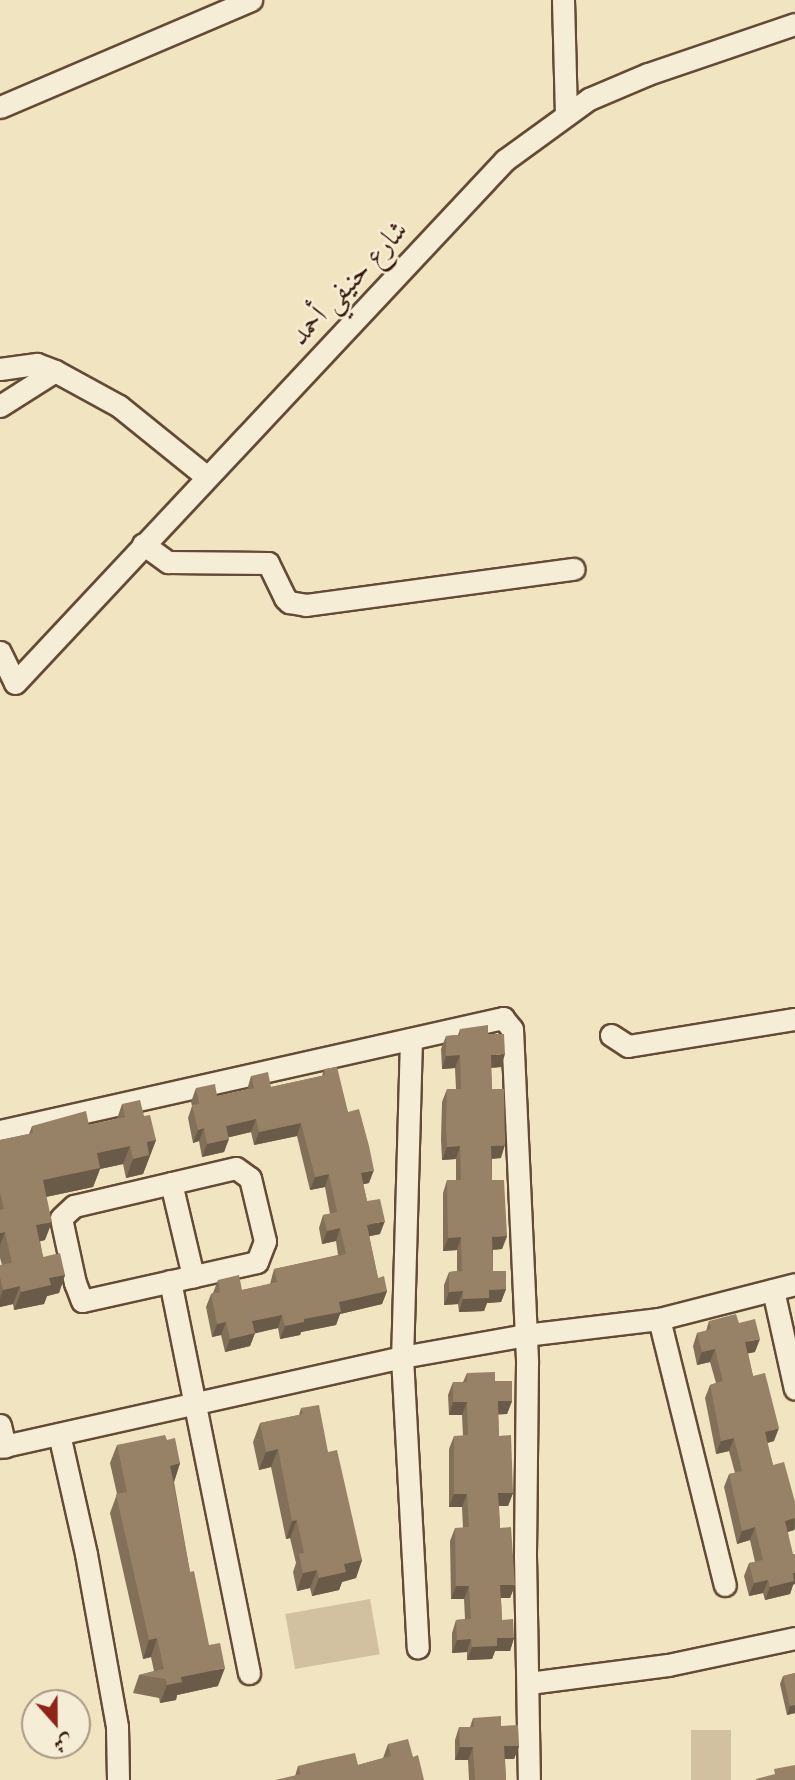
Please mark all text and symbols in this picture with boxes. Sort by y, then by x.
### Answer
street label: شارع حنيفي أحمد [284,215,416,353]
north arrow [21,1689,91,1759]
text: ش [49,1726,77,1758]

